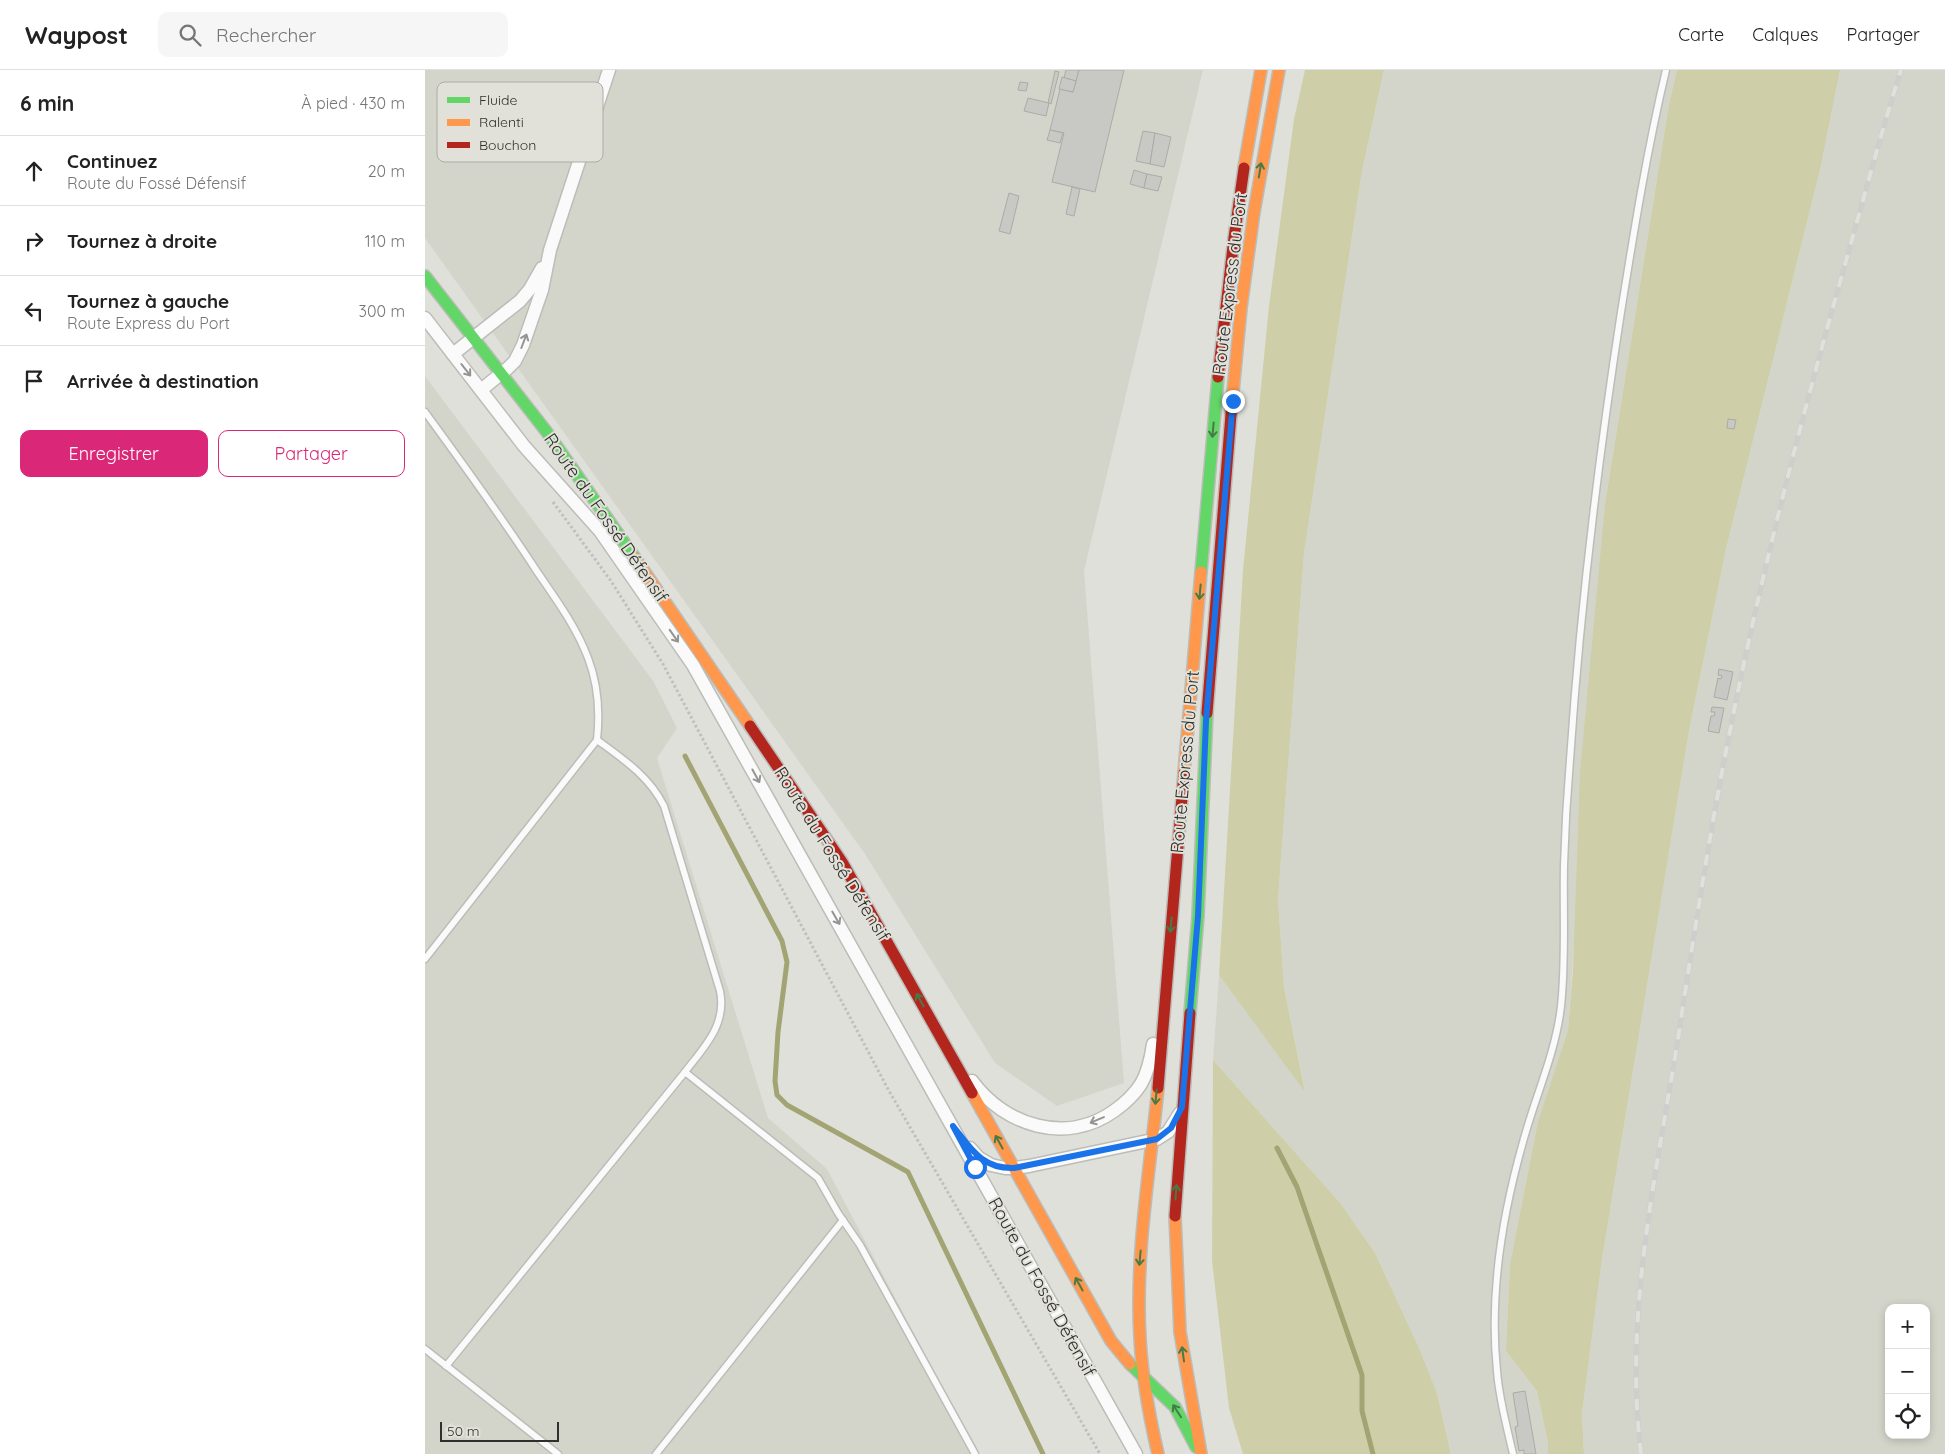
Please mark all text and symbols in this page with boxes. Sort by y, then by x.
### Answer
search box [158,12,508,57]
text: Waypost [25,20,128,50]
icon: search [176,21,204,49]
text: Rechercher [216,23,316,47]
text: Carte [1678,23,1724,46]
text: Calques [1752,23,1819,46]
text: Partager [1847,23,1920,46]
legend [437,82,603,162]
text: 6 min [20,90,74,116]
text: Fluide [479,91,518,109]
text: À pied · 430 m [301,93,405,113]
text: Ralenti [479,113,524,131]
text: Bouchon [479,136,536,154]
text: Continuez [67,149,157,173]
icon: ahead [20,157,48,185]
text: 20 m [368,161,405,181]
one-way arrow [1256,162,1266,178]
text: Route du Fossé Défensif [67,173,246,193]
street label: Route Express du Port [1207,192,1252,376]
icon: right [20,227,48,255]
text: Tournez à droite [67,229,217,253]
text: 110 m [365,231,405,251]
text: Tournez à gauche [67,289,229,313]
icon: left [20,297,48,325]
text: 300 m [359,301,405,321]
text: Route Express du Port [67,313,230,333]
one-way arrow [520,334,529,349]
one-way arrow [460,364,471,377]
icon: arrive [20,367,48,395]
text: Arrivée à destination [67,369,259,393]
route end [1222,390,1245,413]
one-way arrow [1209,422,1218,438]
street label: Route du Fossé Défensif [539,429,674,607]
button: Enregistrer [20,430,208,477]
button: Partager [218,430,405,477]
one-way arrow [1195,584,1204,600]
one-way arrow [669,629,679,643]
street label: Route Express du Port [1165,670,1204,854]
street label: Route du Fossé Défensif [769,762,896,946]
one-way arrow [752,768,761,783]
one-way arrow [831,910,841,924]
one-way arrow [1166,917,1175,933]
one-way arrow [915,993,924,1008]
one-way arrow [1152,1088,1161,1104]
one-way arrow [1090,1116,1105,1126]
one-way arrow [994,1135,1004,1149]
route start [964,1156,987,1179]
one-way arrow [1172,1184,1181,1200]
street label: Route du Fossé Défensif [983,1193,1102,1381]
one-way arrow [1136,1250,1145,1266]
one-way arrow [1073,1277,1083,1291]
map controls [1885,1304,1930,1439]
button: + [1885,1304,1930,1349]
one-way arrow [1178,1347,1188,1363]
button: − [1885,1349,1930,1394]
button: locate [1885,1394,1930,1439]
one-way arrow [1172,1404,1182,1418]
scale bar [440,1419,559,1442]
text: 50 m [447,1422,480,1440]

